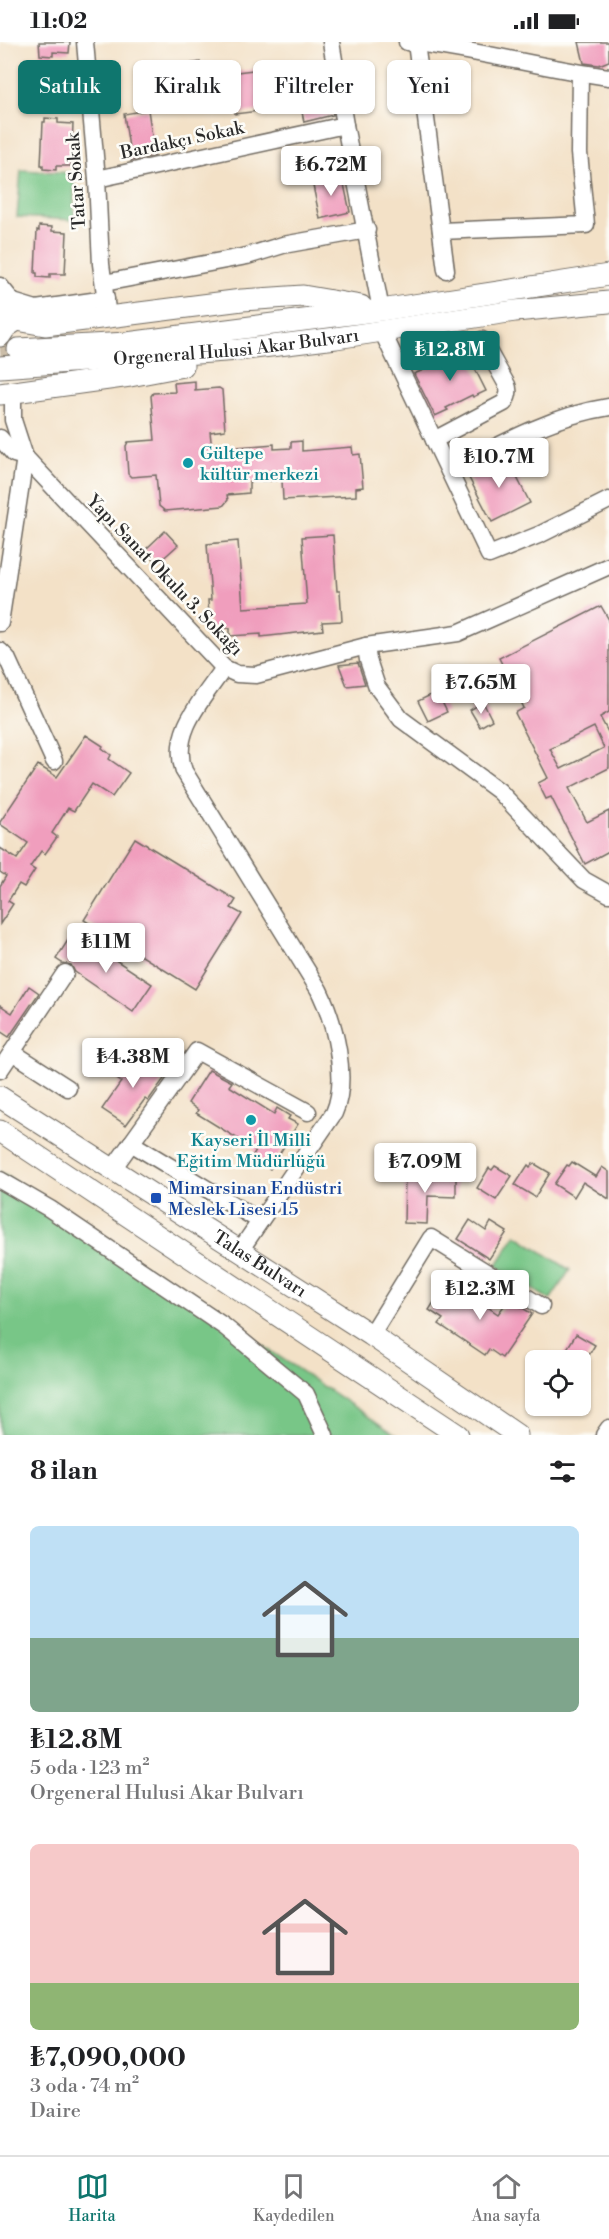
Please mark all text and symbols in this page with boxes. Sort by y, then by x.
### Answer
text: 11:02 [30,8,87,35]
chip: Satılık [18,60,121,114]
chip: Kiralık [133,60,241,114]
chip: Filtreler [253,60,375,114]
chip: Yeni [387,60,471,114]
street label: Bardakçı Sokak [117,116,247,165]
street label: Tatar Sokak [62,130,91,230]
pin: ₺6.72M [282,146,380,197]
text: ₺6.72M [295,153,367,178]
street label: Orgeneral Hulusi Akar Bulvarı [113,324,361,371]
pin: ₺12.8M [401,331,499,382]
text: ₺12.8M [415,338,485,363]
pin: ₺10.7M [450,438,548,489]
place label: Gültepe kültür merkezi [200,442,319,486]
text: ₺10.7M [464,445,534,470]
marker: Gültepe kültür merkezi [181,456,195,470]
street label: Yapı Sanat Okulu 3. Sokağı [81,489,248,661]
pin: ₺7.65M [432,664,530,715]
text: ₺7.65M [445,671,517,696]
pin: ₺11M [70,923,142,974]
text: ₺11M [81,930,131,955]
pin: ₺4.38M [84,1038,182,1089]
text: ₺4.38M [96,1045,170,1070]
marker: Kayseri İl Milli Eğitim Müdürlüğü [244,1113,258,1127]
place label: Kayseri İl Milli Eğitim Müdürlüğü [177,1129,326,1173]
pin: ₺7.09M [376,1143,474,1194]
text: ₺7.09M [388,1150,462,1175]
place label: Mimarsinan Endüstri Meslek Lisesi 15 [168,1177,342,1221]
marker: Mimarsinan Endüstri Meslek Lisesi 15 [149,1191,163,1205]
street label: Talas Bulvarı [209,1226,311,1303]
pin: ₺12.3M [431,1270,529,1321]
text: ₺12.3M [445,1277,515,1302]
map controls [525,1350,591,1416]
button: locate [525,1350,591,1416]
text: 8 ilan [30,1455,98,1487]
icon: filters [546,1455,579,1488]
icon: home [251,1565,359,1673]
text: ₺12.8M [30,1724,122,1756]
text: 5 oda · 123 m² [30,1756,150,1781]
text: Orgeneral Hulusi Akar Bulvarı [30,1781,304,1806]
icon: home [251,1883,359,1991]
text: ₺7,090,000 [30,2042,186,2074]
text: 3 oda · 74 m² [30,2074,139,2099]
text: Daire [30,2099,81,2124]
tab: Harita [69,2170,116,2226]
tab: Kaydedilen [253,2170,335,2226]
tab: Ana sayfa [472,2170,540,2226]

